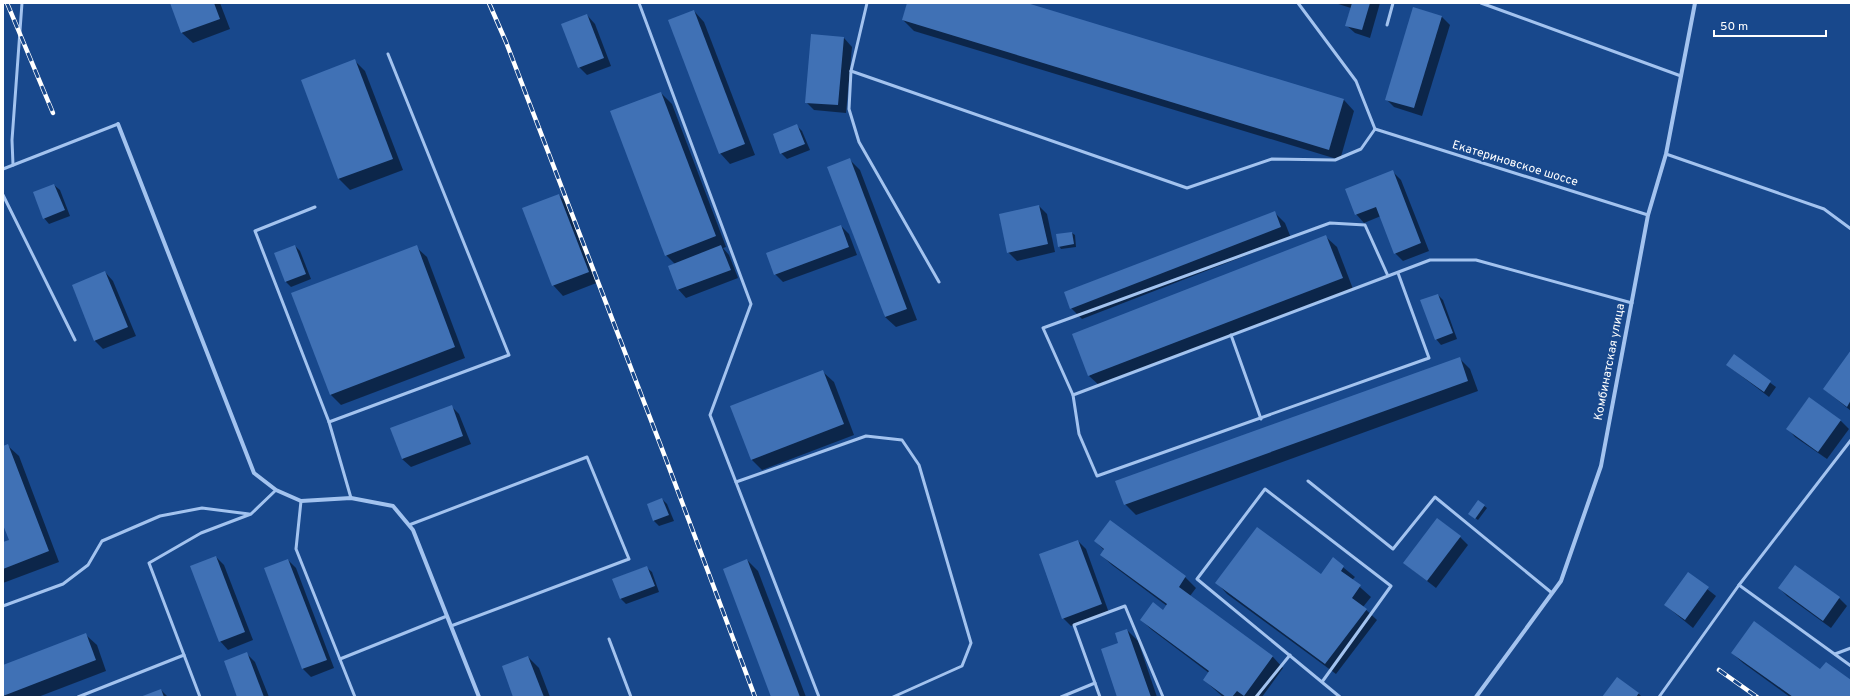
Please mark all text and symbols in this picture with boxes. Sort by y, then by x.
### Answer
scale bar [1714,12,1826,38]
text: 50 m [1720,19,1748,35]
street label: Екатериновское шоссе [1450,137,1580,191]
street label: Комбинатская улица [1591,302,1629,422]

